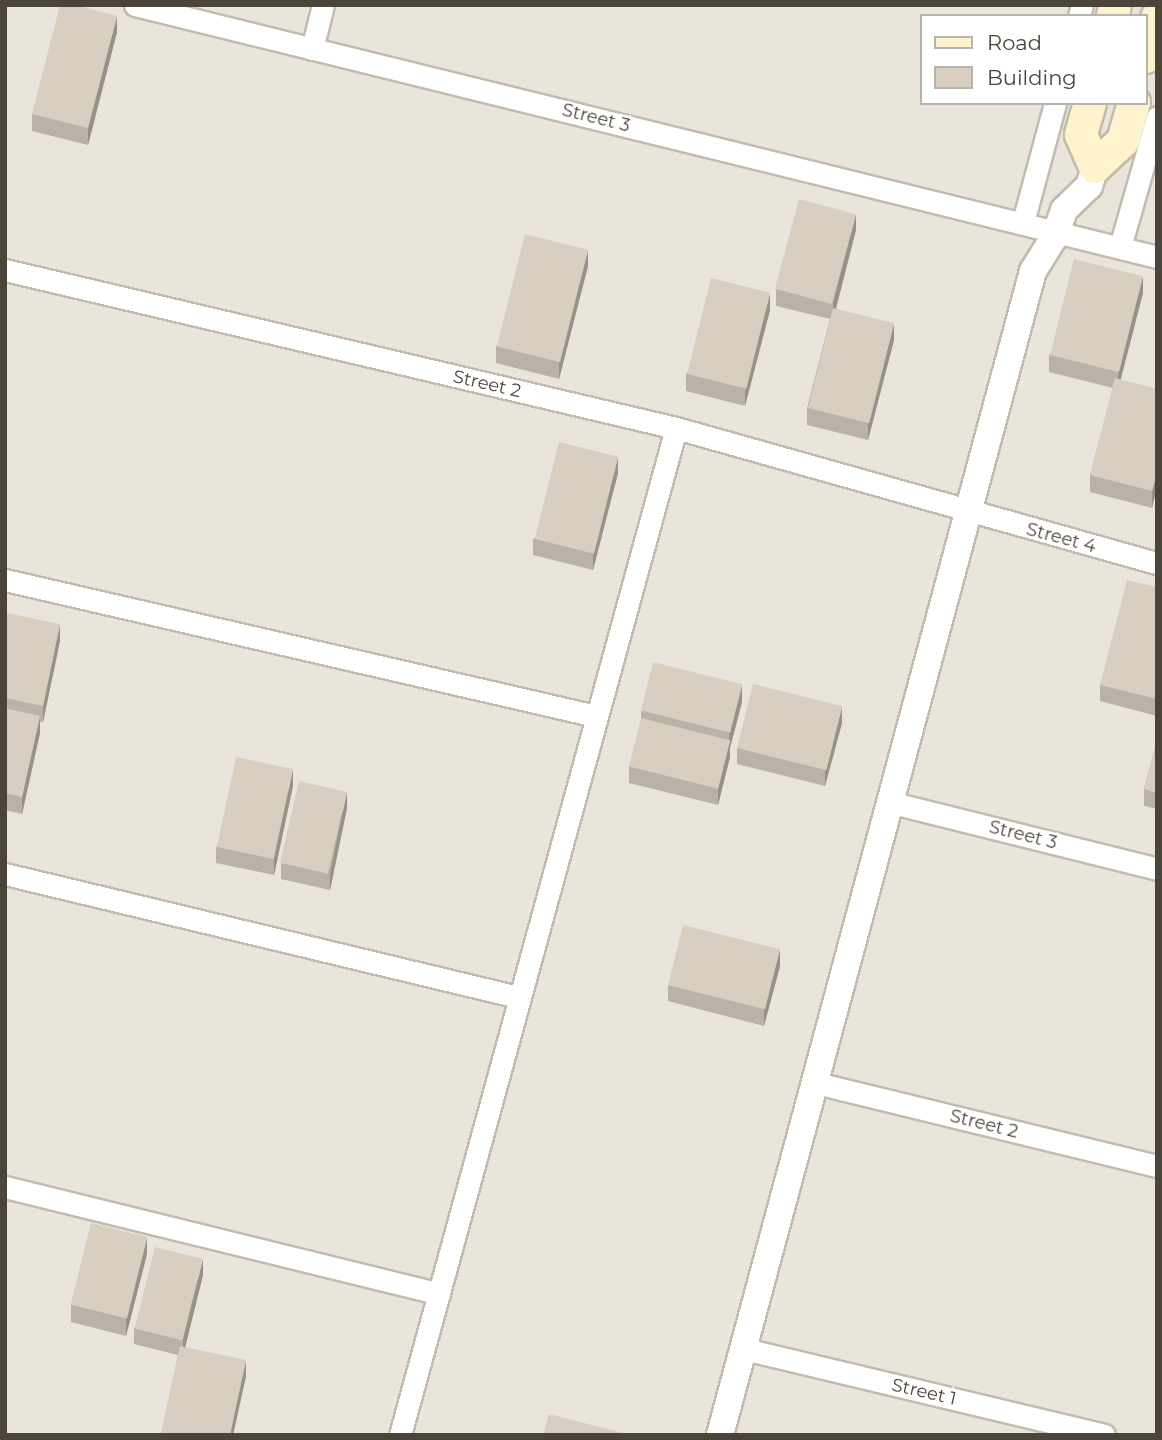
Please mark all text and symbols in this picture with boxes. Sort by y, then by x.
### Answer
legend [920,14,1148,105]
text: Road [987,30,1042,55]
text: Building [987,65,1077,90]
street label: Street 3 [560,99,632,137]
street label: Street 2 [451,366,523,402]
street label: Street 4 [1024,518,1098,558]
street label: Street 3 [987,816,1059,854]
street label: Street 2 [948,1105,1020,1143]
street label: Street 1 [890,1374,958,1410]

